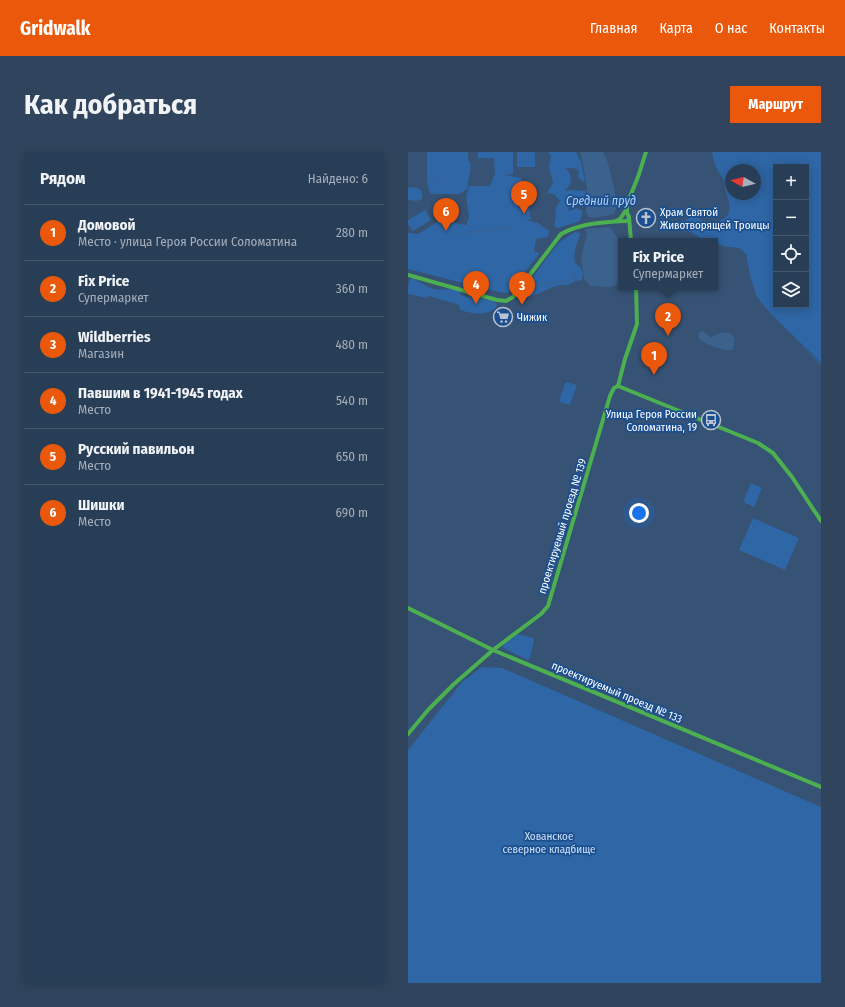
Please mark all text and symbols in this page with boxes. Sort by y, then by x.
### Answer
text: Gridwalk [20,17,90,40]
text: Главная [590,20,637,37]
text: Карта [659,20,693,37]
text: О нас [715,20,747,37]
text: Контакты [769,20,825,37]
button: Маршрут [730,86,821,123]
text: Как добраться [24,88,197,121]
north arrow [725,164,761,200]
map controls [773,164,809,308]
button: + [773,164,809,200]
text: Рядом [40,168,85,189]
text: Найдено: 6 [308,171,368,186]
pin: 5 [511,181,537,214]
water label: Средний пруд [566,194,636,208]
pin: 6 [433,198,459,231]
button: − [773,200,809,236]
place label: Храм Святой Животворящей Троицы [660,206,770,232]
church icon: Храм Святой Животворящей Троицы [635,207,657,229]
text: Домовой [78,216,135,234]
text: 1 [50,225,56,240]
text: 280 m [336,225,368,240]
text: Место · улица Героя России Соломатина [78,234,297,249]
button: locate [773,236,809,272]
popup [618,238,718,290]
text: Fix Price [633,248,684,266]
text: Супермаркет [633,266,703,281]
pin: 4 [463,271,489,304]
text: Fix Price [78,272,129,290]
pin: 3 [509,272,535,305]
button: layers [773,272,809,308]
text: 2 [50,281,56,296]
text: 360 m [336,281,368,296]
text: Супермаркет [78,290,149,305]
pin: 2 [655,303,681,336]
supermarket icon: Чижик [492,306,514,328]
place label: Чижик [517,311,548,324]
text: Wildberries [78,328,150,346]
text: 3 [50,337,56,352]
text: 480 m [335,337,368,352]
pin: 1 [641,342,667,375]
text: Магазин [78,346,124,361]
text: Павшим в 1941-1945 годах [78,384,243,402]
text: 4 [50,393,56,408]
text: 540 m [336,393,368,408]
text: Место [78,402,111,417]
place label: Улица Героя России Соломатина, 19 [605,408,697,434]
bus stop icon: Улица Героя России Соломатина, 19 [700,409,722,431]
text: Русский павильон [78,440,194,458]
text: 5 [50,449,56,464]
text: 650 m [336,449,368,464]
street label: проектируемый проезд № 139 [536,457,589,595]
text: Место [78,458,111,473]
text: Шишки [78,496,124,514]
your location [629,503,649,523]
text: 6 [50,505,56,520]
text: 690 m [336,505,368,520]
text: Место [78,514,111,529]
street label: проектируемый проезд № 133 [550,659,684,726]
park label: Хованское северное кладбище [503,830,595,856]

